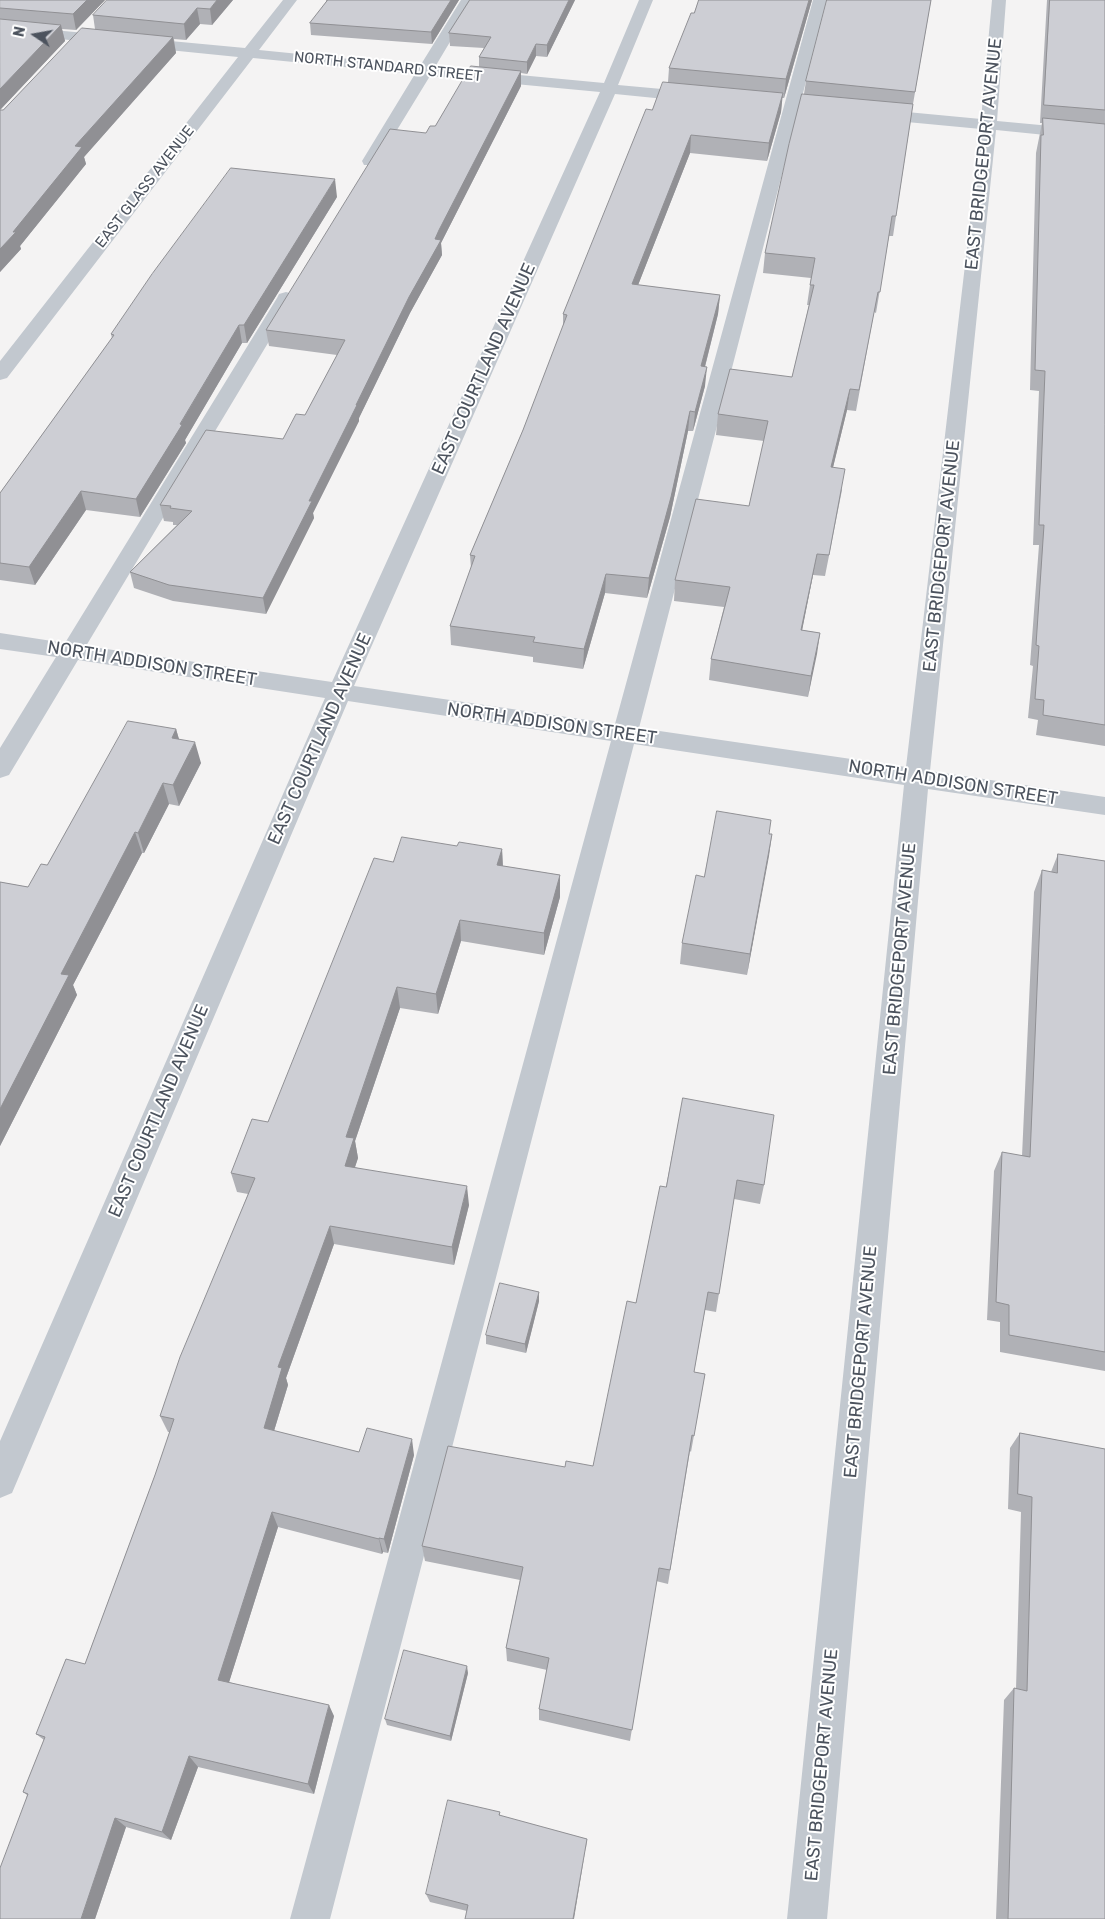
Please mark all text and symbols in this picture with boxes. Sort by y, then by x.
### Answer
north arrow [10,10,60,60]
text: N [10,25,29,38]
street label: EAST BRIDGEPORT AVENUE [961,37,1007,271]
street label: NORTH STANDARD STREET [293,48,483,86]
street label: EAST GLASS AVENUE [92,122,198,252]
street label: EAST COURTLAND AVENUE [428,260,540,478]
street label: EAST BRIDGEPORT AVENUE [919,439,965,673]
street label: EAST COURTLAND AVENUE [264,630,376,848]
street label: NORTH ADDISON STREET [46,637,258,691]
street label: NORTH ADDISON STREET [446,699,658,749]
street label: NORTH ADDISON STREET [847,756,1059,810]
street label: EAST BRIDGEPORT AVENUE [879,842,921,1076]
street label: EAST COURTLAND AVENUE [104,1001,214,1221]
street label: EAST BRIDGEPORT AVENUE [840,1245,882,1479]
street label: EAST BRIDGEPORT AVENUE [801,1648,843,1882]

